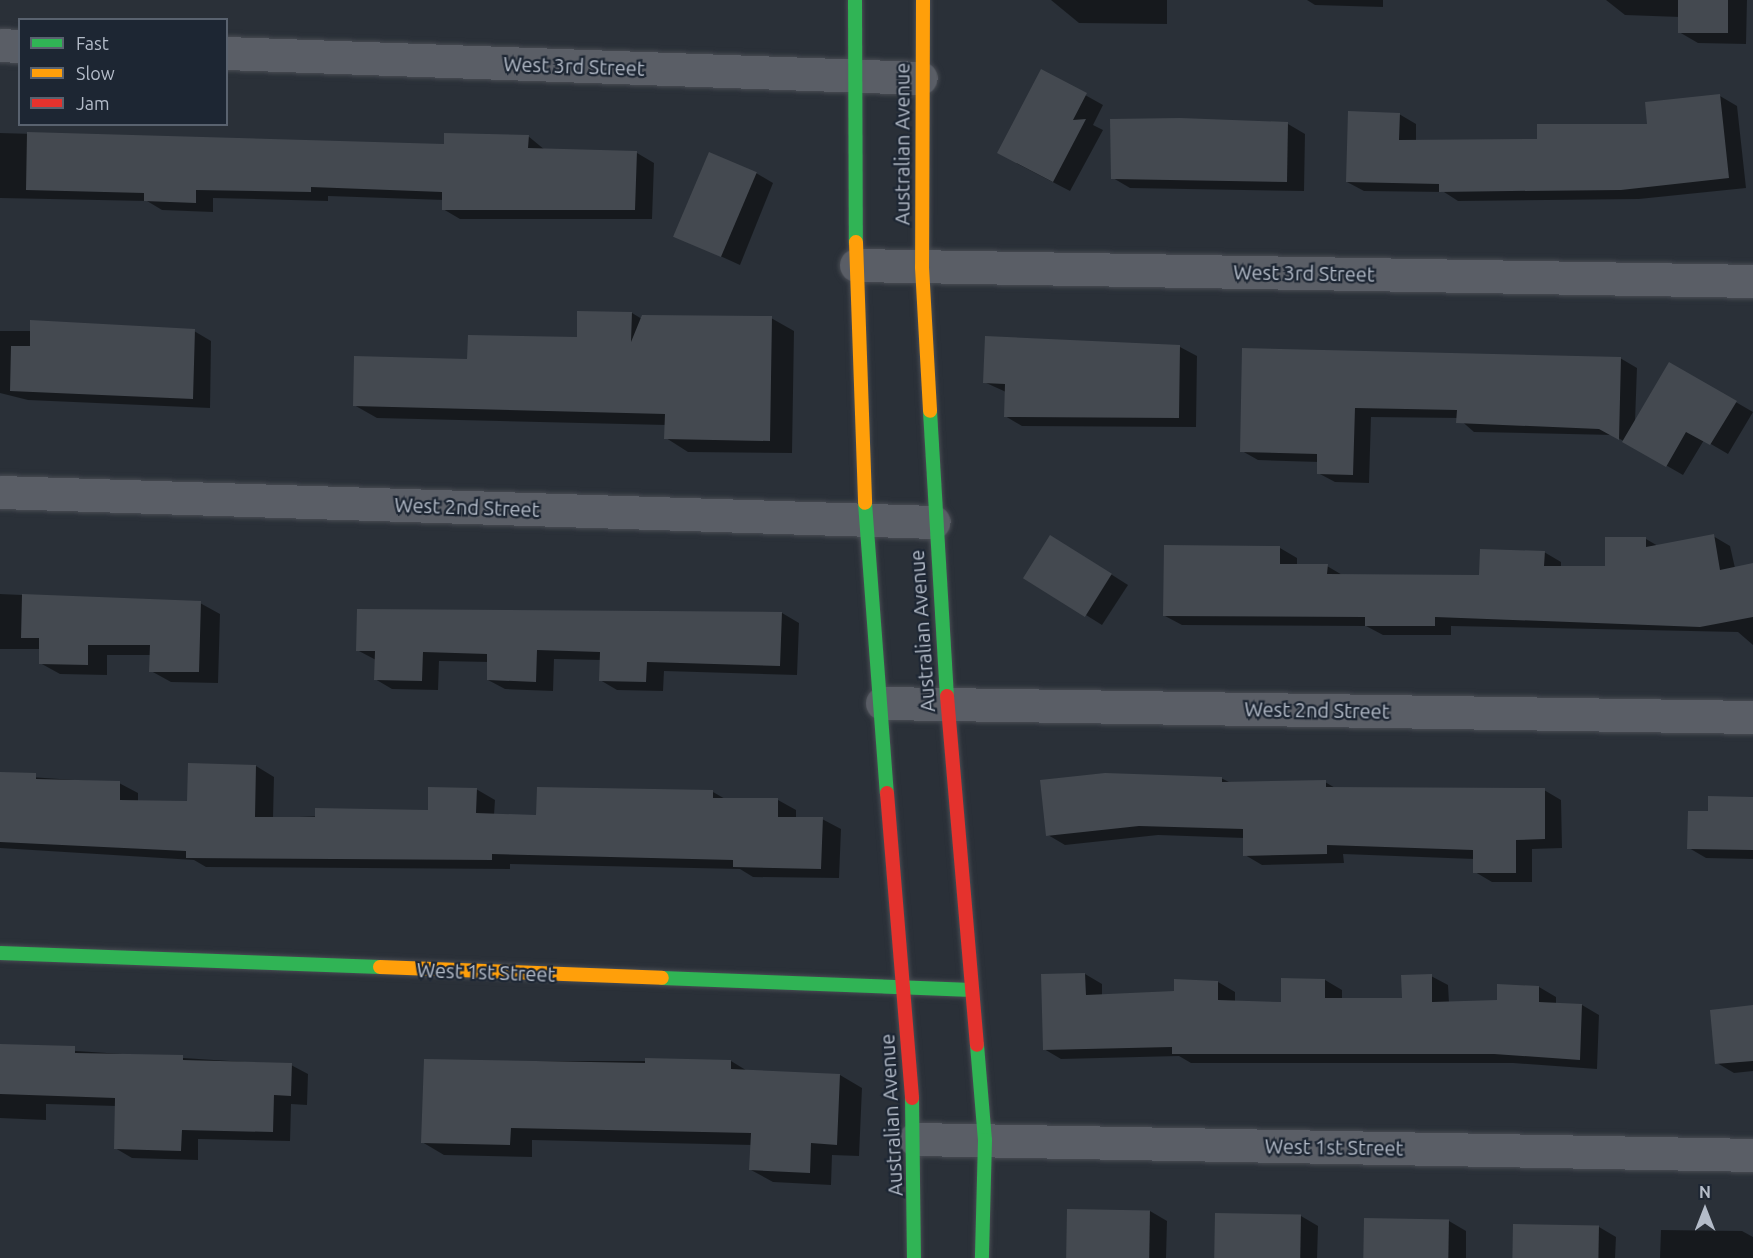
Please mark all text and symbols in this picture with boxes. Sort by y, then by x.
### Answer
legend [18,18,228,126]
text: Fast [76,33,109,53]
street label: West 3rd Street [503,52,645,80]
text: Slow [76,63,115,83]
street label: Australian Avenue [890,63,914,225]
text: Jam [76,93,110,113]
street label: West 3rd Street [1233,260,1375,286]
street label: West 2nd Street [394,492,540,522]
street label: Australian Avenue [904,549,940,713]
street label: West 2nd Street [1244,697,1390,723]
street label: West 1st Street [416,958,556,986]
street label: Australian Avenue [875,1033,907,1197]
street label: West 1st Street [1265,1134,1403,1160]
north arrow [1675,1180,1735,1240]
text: N [1699,1183,1711,1201]

